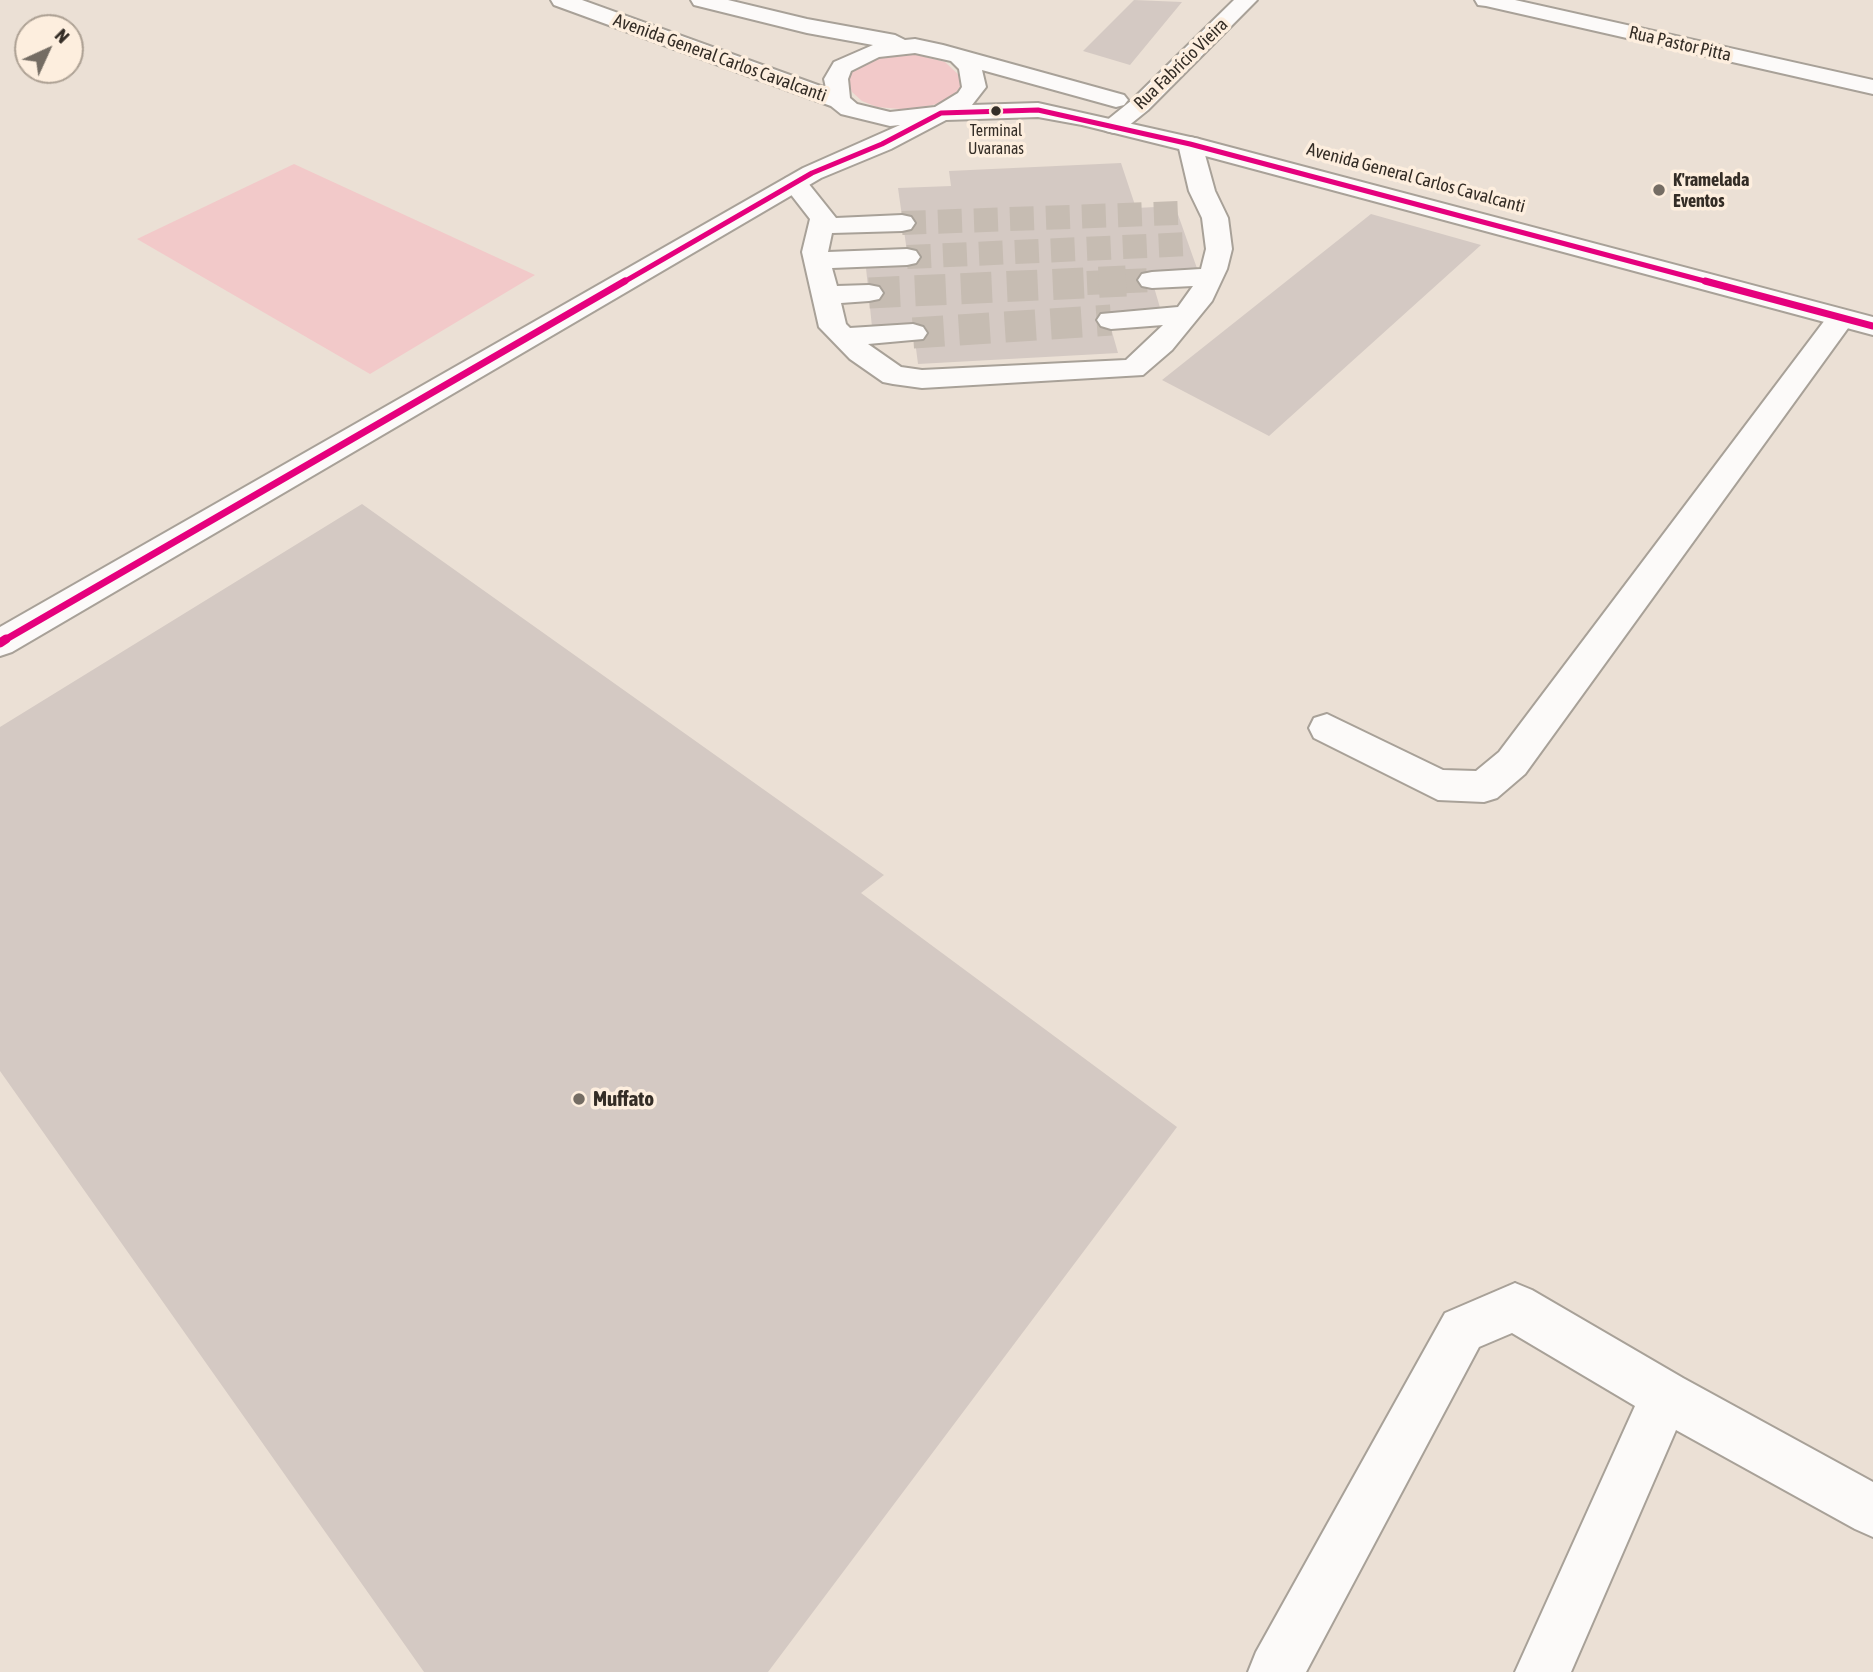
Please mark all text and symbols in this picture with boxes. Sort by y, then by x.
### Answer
street label: Avenida General Carlos Cavalcanti [611,9,829,107]
north arrow [14,14,84,84]
street label: Rua Fabrício Vieira [1130,14,1232,114]
street label: Rua Pastor Pitta [1627,22,1733,66]
text: N [51,24,74,47]
marker: Terminal Uvaranas [989,104,1003,118]
place label: Terminal Uvaranas [968,121,1024,159]
street label: Avenida General Carlos Cavalcanti [1305,138,1527,218]
place label: K'ramelada Eventos [1673,169,1749,212]
marker: K'ramelada Eventos [1651,182,1667,198]
place label: Muffato [593,1086,654,1112]
marker: Muffato [571,1091,587,1107]

